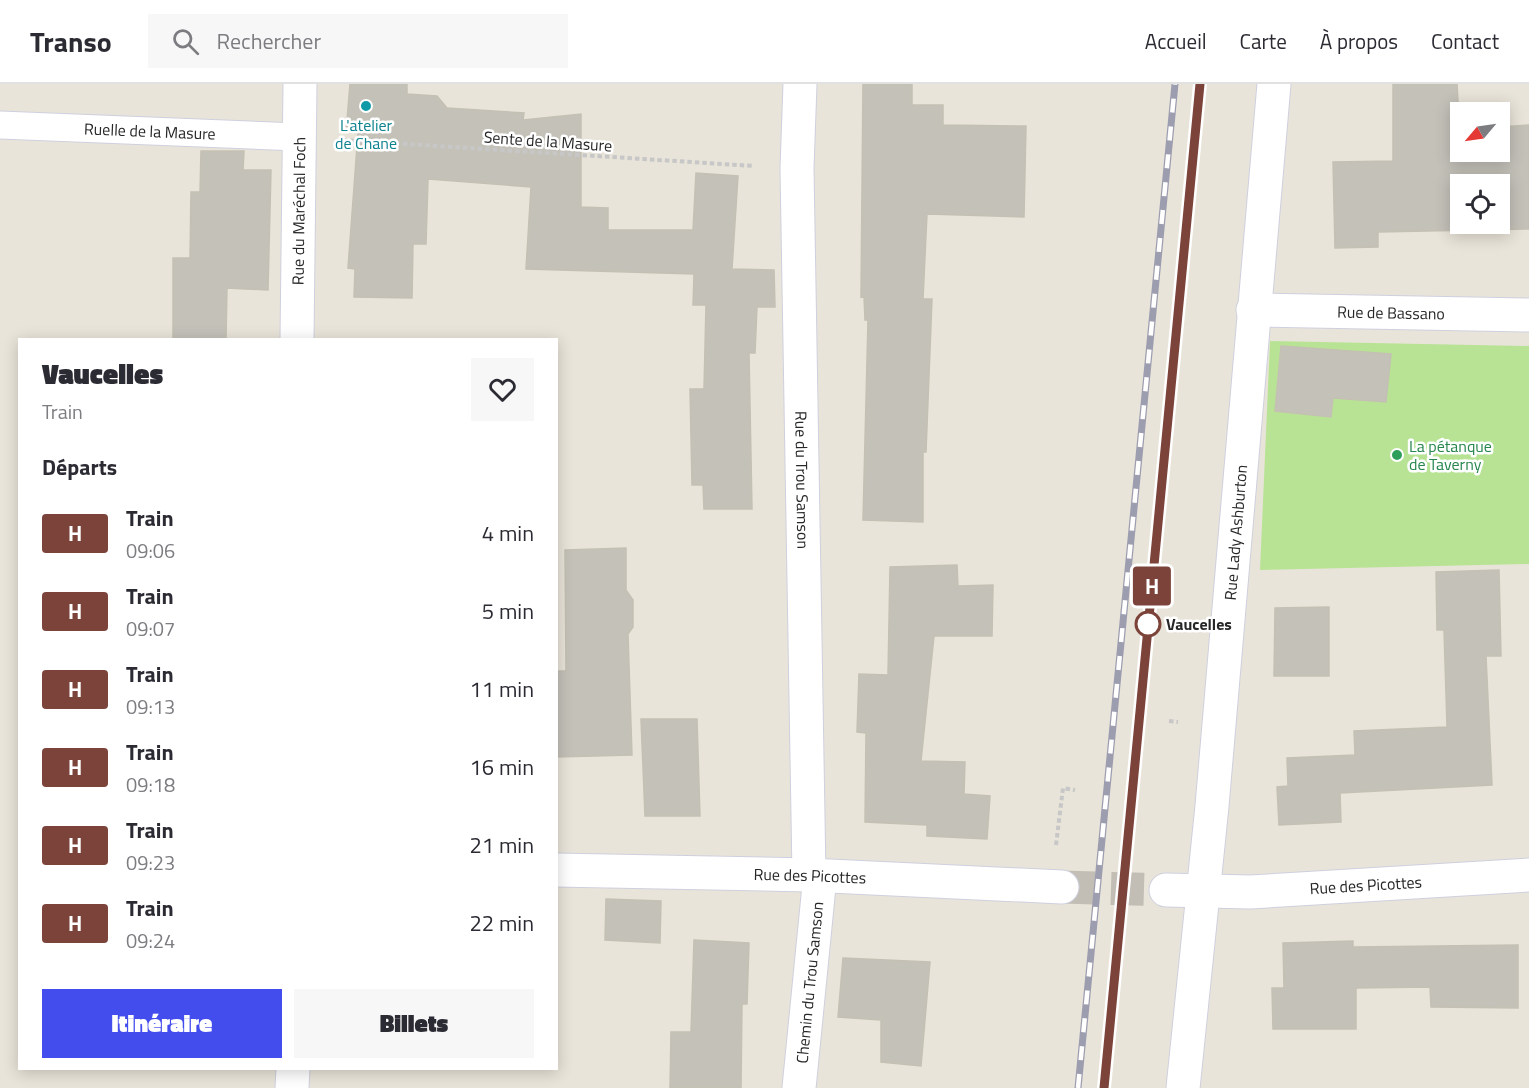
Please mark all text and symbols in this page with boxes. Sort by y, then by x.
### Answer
search box [148,14,568,68]
text: Transo [30,20,112,63]
text: Rechercher [217,24,321,58]
icon: search [169,25,202,58]
text: Accueil [1145,25,1207,57]
text: Carte [1240,25,1287,57]
text: À propos [1320,25,1398,57]
text: Contact [1431,25,1499,57]
marker: L'atelier de Chane [359,99,373,113]
north arrow [1450,102,1510,162]
map controls [1450,102,1510,234]
place label: L'atelier de Chane [335,113,397,155]
street label: Ruelle de la Masure [84,116,216,146]
street label: Sente de la Masure [483,125,613,157]
street label: Rue du Maréchal Foch [286,137,311,285]
button: locate [1450,174,1510,234]
street label: Rue de Bassano [1337,300,1445,325]
text: Vaucelles [42,352,163,395]
button: heart [471,358,534,421]
text: Train [42,396,83,427]
street label: Rue du Trou Samson [789,411,815,549]
place label: La pétanque de Taverny [1409,434,1492,476]
marker: La pétanque de Taverny [1390,448,1404,462]
text: Départs [42,450,117,484]
street label: Rue Lady Ashburton [1218,464,1253,601]
text: Train [126,501,174,535]
text: 4 min [482,516,534,550]
text: H [68,517,82,549]
text: 09:06 [126,535,175,566]
line badge: H [1132,566,1172,606]
text: H [1145,570,1159,602]
text: Train [126,579,174,613]
text: 5 min [482,594,534,628]
text: H [68,595,82,627]
marker: Vaucelles [1135,611,1161,637]
place label: Vaucelles [1166,612,1232,636]
text: 09:07 [126,613,175,644]
text: Train [126,657,174,691]
text: 11 min [469,672,534,706]
text: H [68,673,82,705]
text: 09:13 [126,691,175,722]
text: Train [126,735,174,769]
text: 16 min [469,750,534,784]
text: H [68,751,82,783]
text: 09:18 [126,769,175,800]
text: Train [126,813,174,847]
text: 21 min [469,828,534,862]
text: H [68,829,82,861]
text: 09:23 [126,847,175,878]
street label: Rue des Picottes [753,862,867,890]
street label: Rue des Picottes [1309,870,1423,900]
text: Train [126,891,174,925]
street label: Chemin du Trou Samson [789,900,829,1065]
text: 22 min [469,906,534,940]
text: H [68,907,82,939]
text: 09:24 [126,925,175,956]
button: Itinéraire [42,989,282,1058]
button: Billets [294,989,534,1058]

